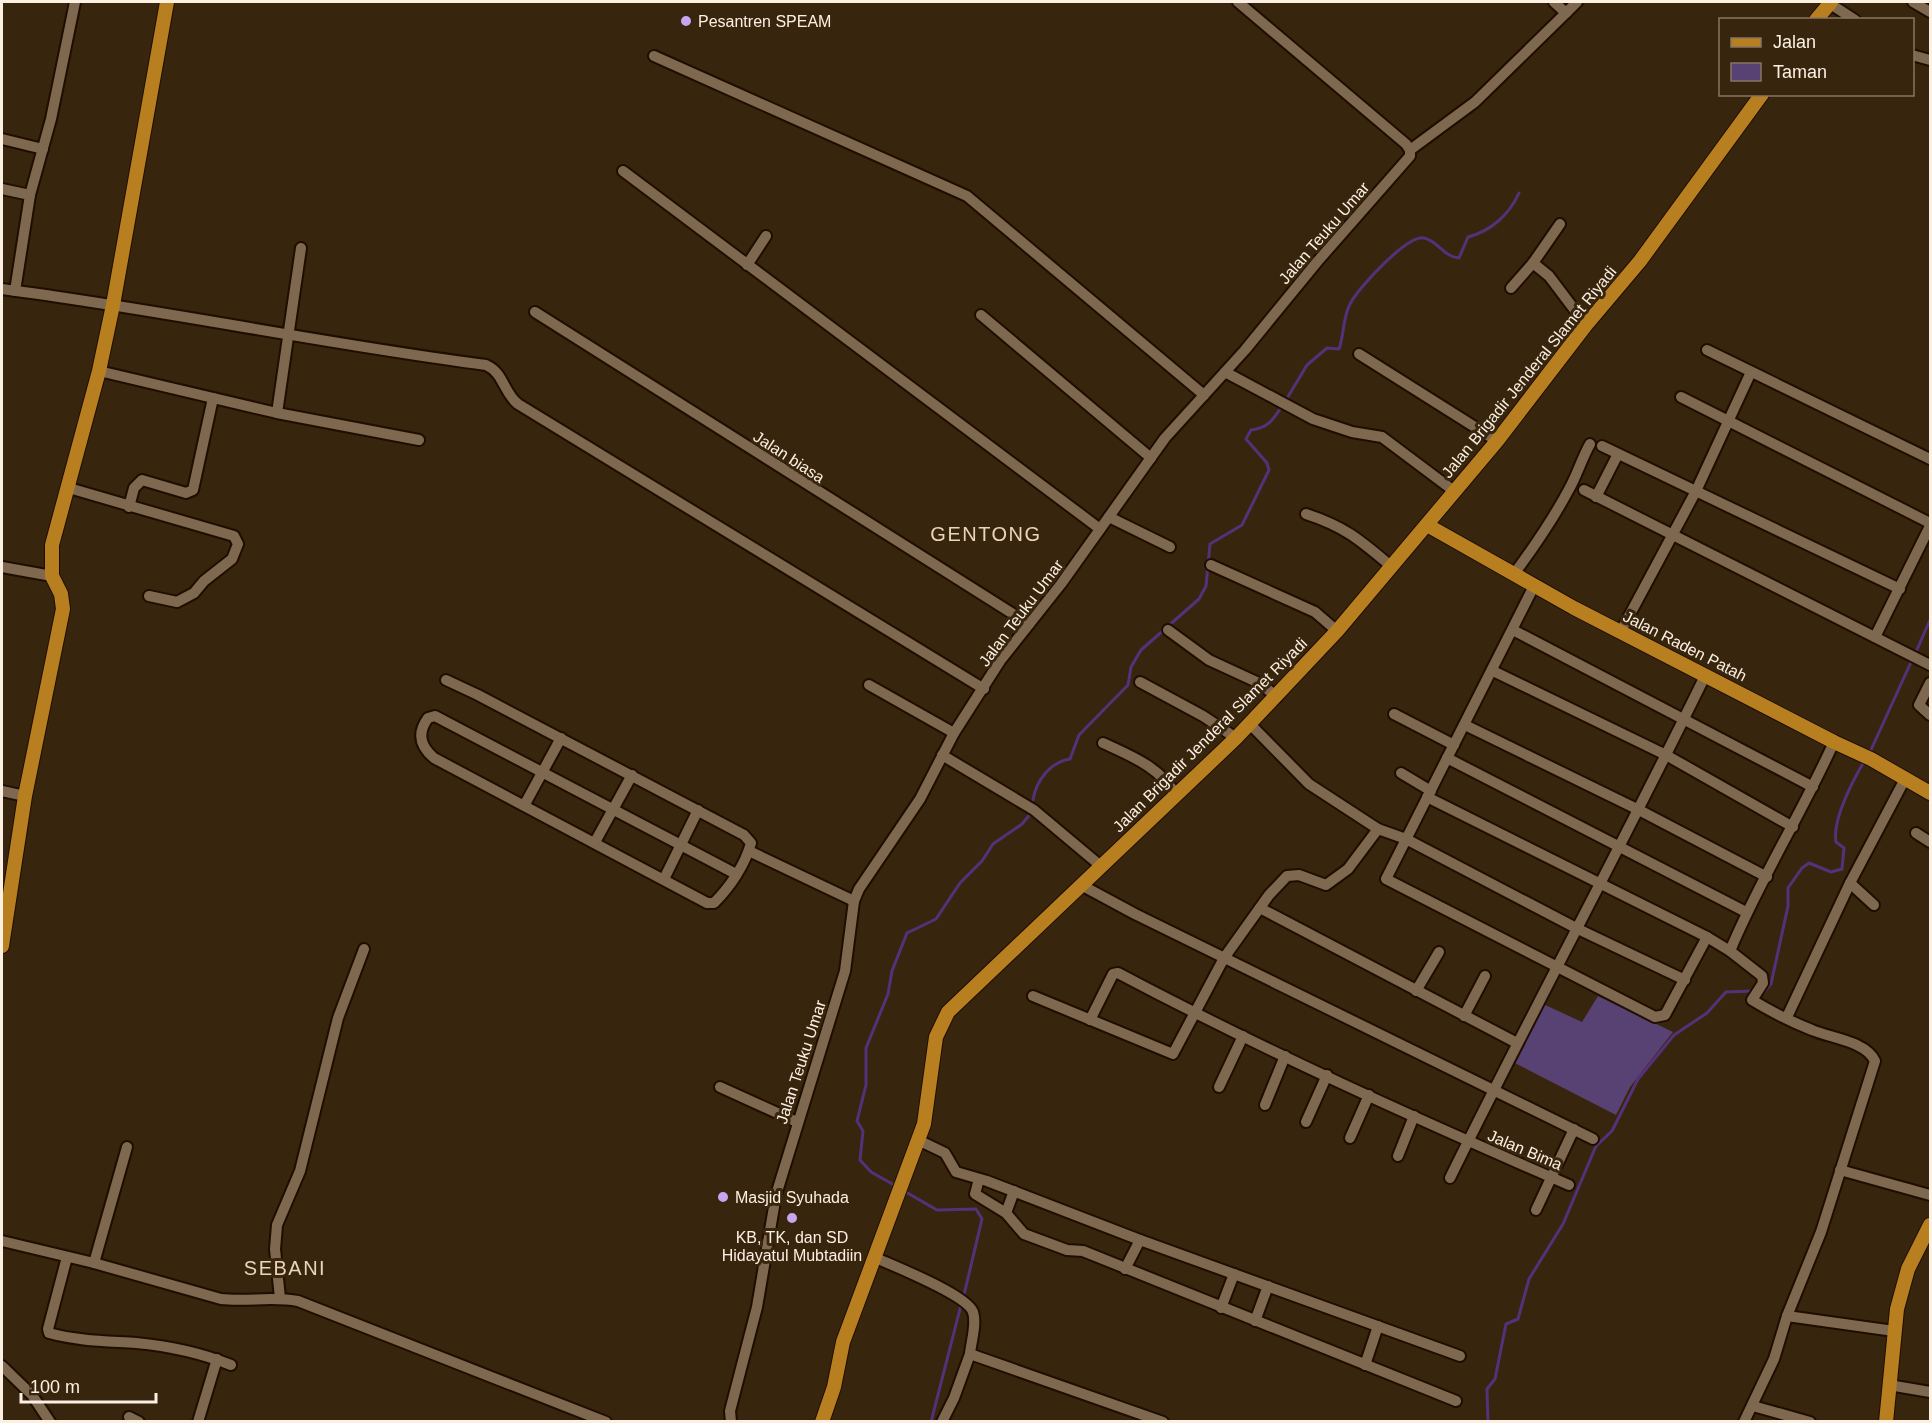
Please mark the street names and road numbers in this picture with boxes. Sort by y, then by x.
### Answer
street label: Jalan Teuku Umar [1275,178,1373,287]
street label: Jalan Brigadir Jenderal Slamet Riyadi [1438,263,1620,481]
street label: Jalan biasa [750,428,828,486]
street label: Jalan Teuku Umar [975,556,1067,669]
street label: Jalan Raden Patah [1621,608,1749,684]
street label: Jalan Brigadir Jenderal Slamet Riyadi [1110,635,1310,835]
street label: Jalan Teuku Umar [773,998,829,1126]
street label: Jalan Bima [1485,1127,1565,1173]

